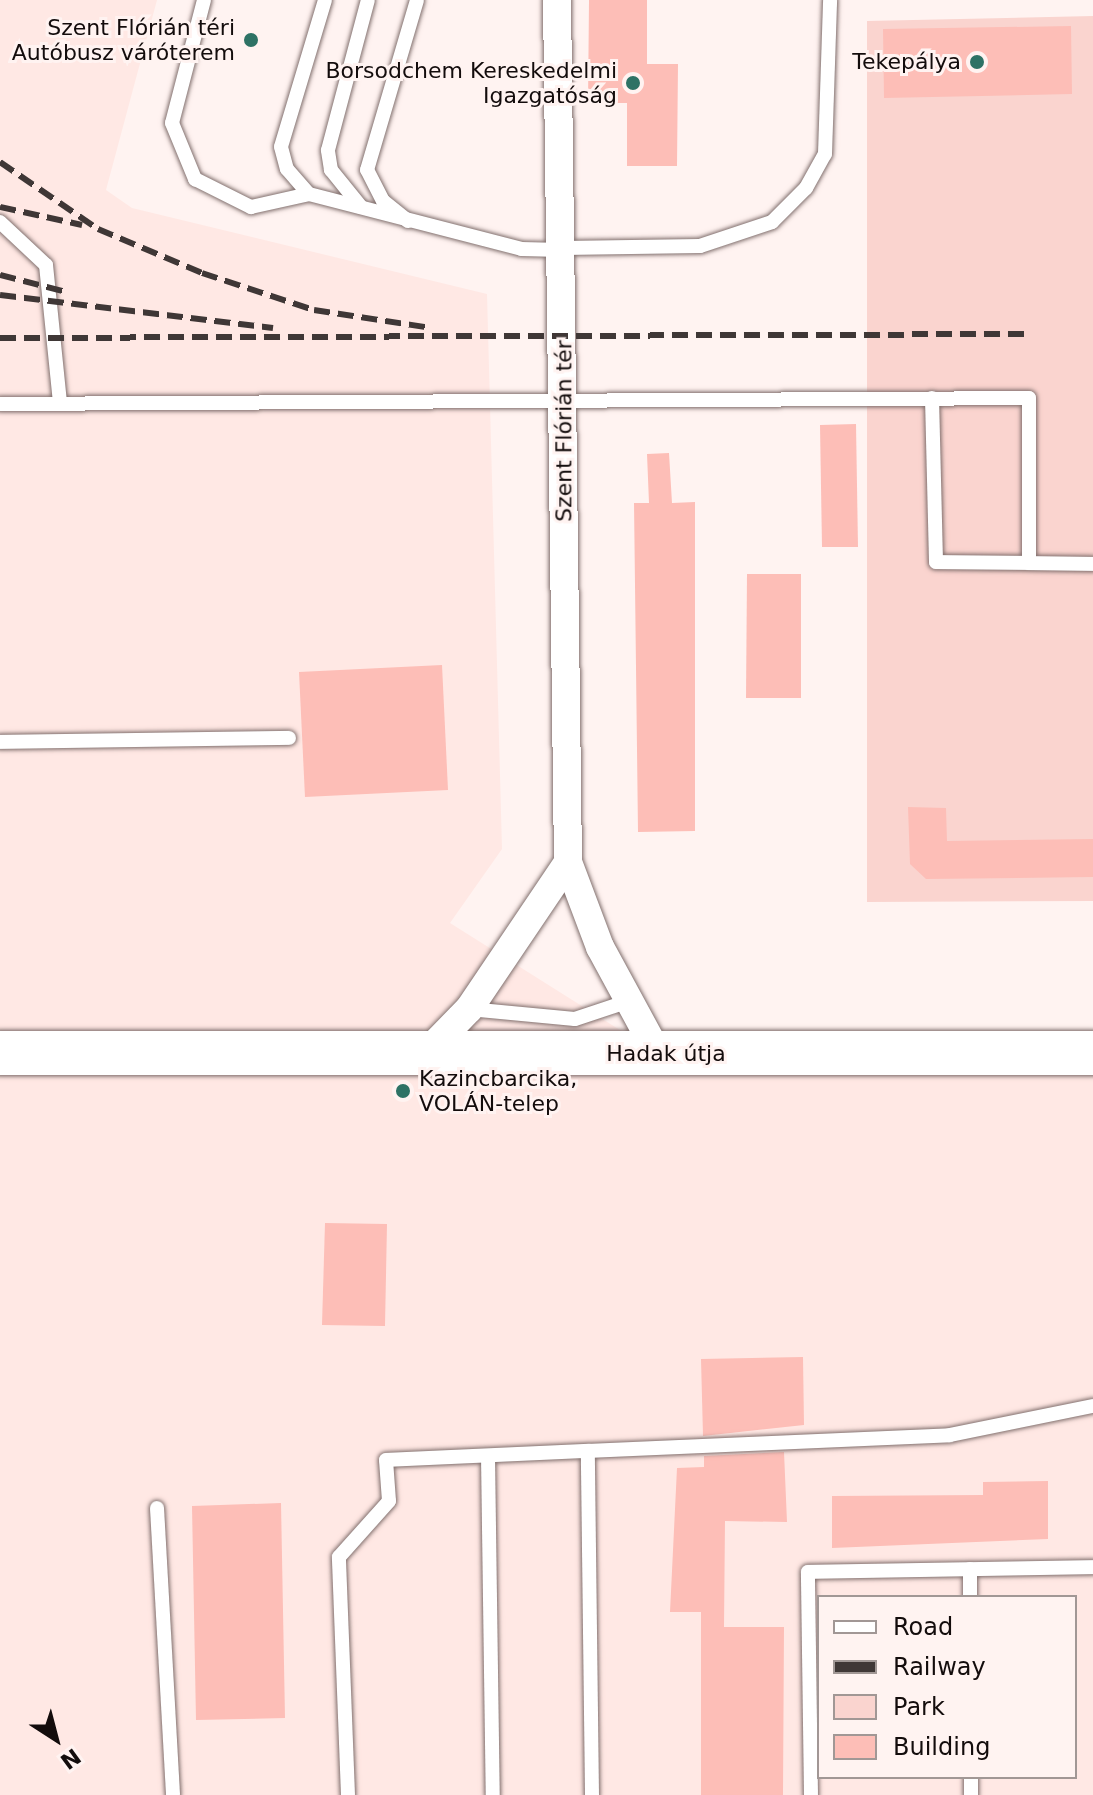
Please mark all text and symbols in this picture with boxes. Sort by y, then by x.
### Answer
place label: Szent Flórián téri Autóbusz váróterem [12,14,235,66]
marker: Szent Flórián téri Autóbusz váróterem [242,31,260,49]
place label: Tekepálya [852,49,961,75]
marker: Tekepálya [968,53,986,71]
place label: Borsodchem Kereskedelmi Igazgatóság [325,57,617,108]
marker: Borsodchem Kereskedelmi Igazgatóság [624,74,642,92]
street label: Szent Flórián tér [551,340,577,522]
street label: Hadak útja [606,1041,726,1067]
place label: Kazincbarcika, VOLÁN-telep [419,1065,577,1116]
marker: Kazincbarcika, VOLÁN-telep [394,1082,412,1100]
legend [817,1595,1077,1779]
text: Road [893,1613,953,1641]
text: Railway [893,1653,986,1681]
text: Park [893,1693,945,1721]
north arrow [16,1699,96,1779]
text: Building [893,1733,990,1761]
text: N [56,1743,85,1774]

